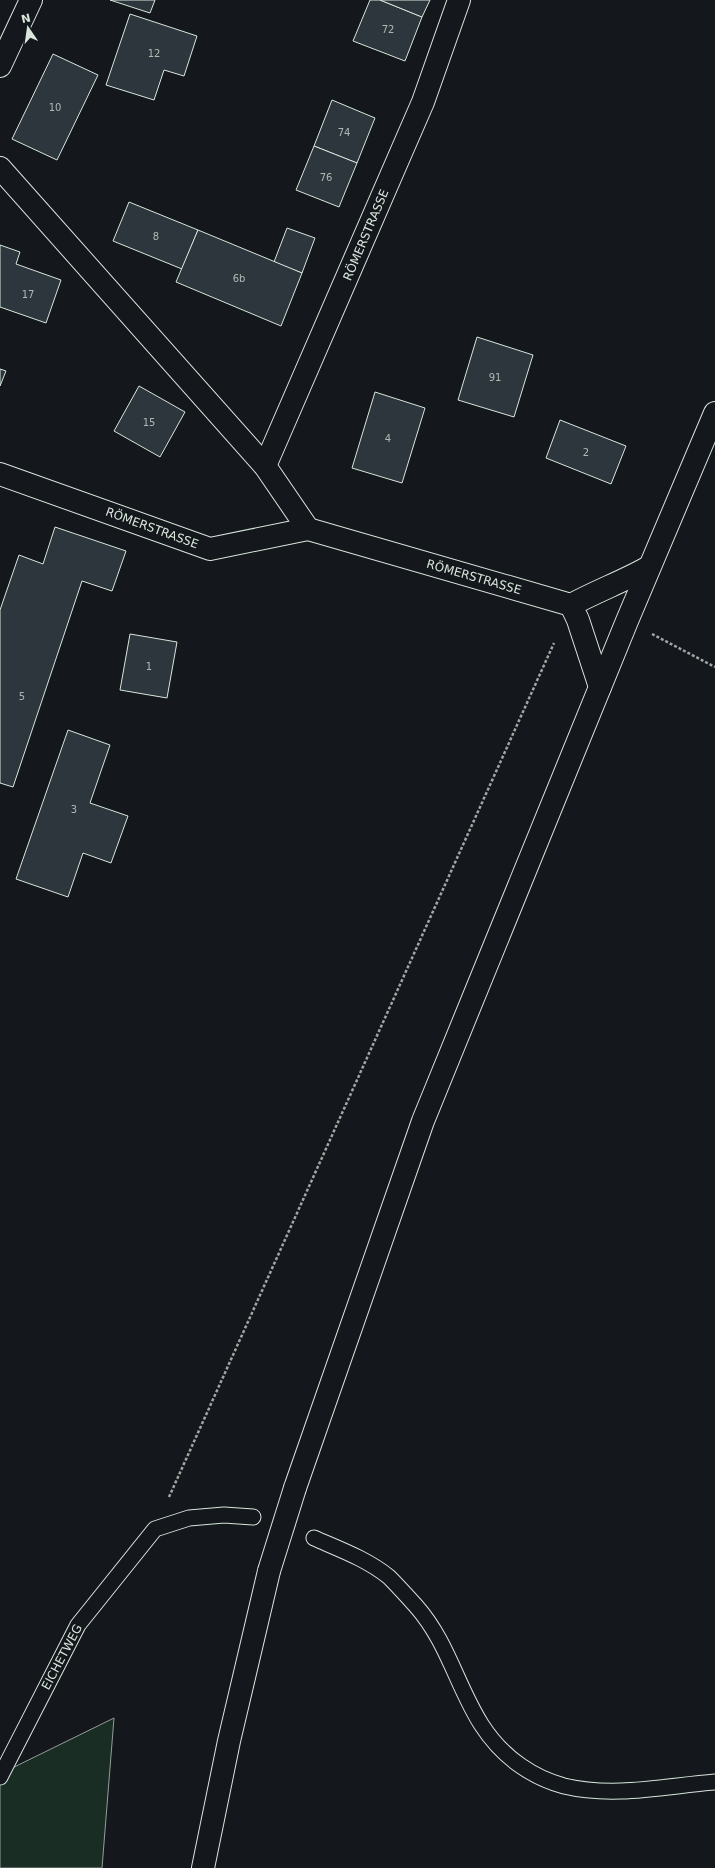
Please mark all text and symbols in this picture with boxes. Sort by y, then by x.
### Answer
north arrow [8,8,48,48]
text: N [20,11,32,26]
house number: 72 [382,24,394,35]
house number: 12 [148,48,160,59]
house number: 10 [49,102,61,113]
house number: 74 [338,127,350,138]
house number: 76 [320,172,332,183]
street label: RÖMERSTRASSE [339,186,392,283]
house number: 8 [153,231,159,242]
house number: 6b [233,273,245,284]
house number: 17 [22,289,34,300]
house number: 91 [489,372,501,383]
house number: 15 [143,417,155,428]
house number: 4 [385,433,391,444]
house number: 2 [583,447,589,458]
street label: RÖMERSTRASSE [104,503,201,551]
street label: RÖMERSTRASSE [425,555,524,597]
house number: 1 [146,661,152,672]
house number: 5 [19,691,25,702]
house number: 3 [71,804,77,815]
street label: EICHETWEG [39,1622,85,1692]

